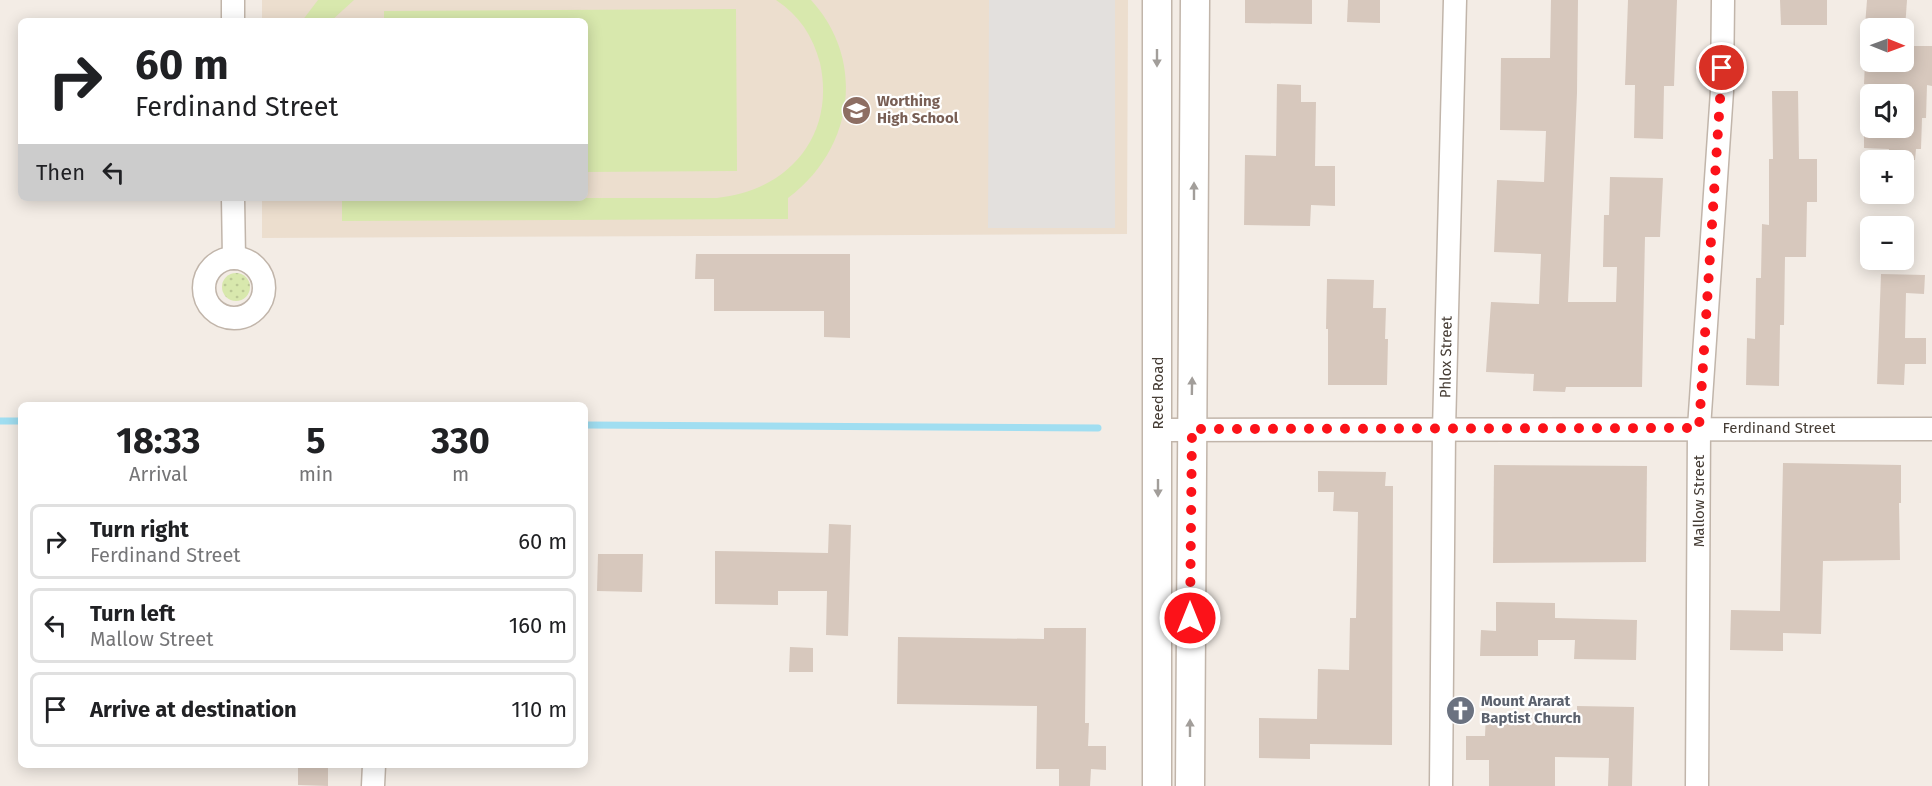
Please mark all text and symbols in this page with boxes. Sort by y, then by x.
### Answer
north arrow [1860,18,1914,72]
map controls [1860,18,1914,270]
text: 60 m [135,40,229,90]
icon: right [36,42,114,120]
pin [1696,42,1747,93]
one-way arrow [1152,49,1162,68]
icon: arrive [1705,51,1738,84]
button: sound [1860,84,1914,138]
text: Ferdinand Street [135,91,338,123]
place label: Worthing High School [877,92,959,127]
school or university icon: Worthing High School [840,94,872,126]
button: + [1860,150,1914,204]
icon: left [97,156,130,189]
text: Then [36,159,85,186]
one-way arrow [1189,181,1199,200]
button: − [1860,216,1914,270]
street label: Phlox Street [1436,315,1456,398]
street label: Reed Road [1149,357,1167,429]
one-way arrow [1187,376,1197,395]
text: 18:33 [116,419,200,463]
text: 5 [306,419,326,463]
text: 330 [431,419,490,463]
street label: Ferdinand Street [1723,419,1836,437]
street label: Mallow Street [1690,454,1708,547]
text: Arrival [129,462,188,486]
text: min [299,462,333,486]
text: m [452,462,469,486]
one-way arrow [1153,479,1163,498]
text: Turn right [90,516,189,543]
icon: right [39,525,72,558]
text: 60 m [518,528,567,555]
text: Ferdinand Street [90,543,241,567]
position arrow [1158,586,1222,650]
text: Turn left [90,600,175,627]
icon: left [39,609,72,642]
text: 160 m [509,612,567,639]
text: Mallow Street [90,627,213,651]
place label: Mount Ararat Baptist Church [1481,692,1581,727]
icon: arrive [39,693,72,726]
church icon: Mount Ararat Baptist Church [1444,694,1476,726]
text: Arrive at destination [90,696,297,723]
text: 110 m [511,696,567,723]
one-way arrow [1185,718,1195,737]

